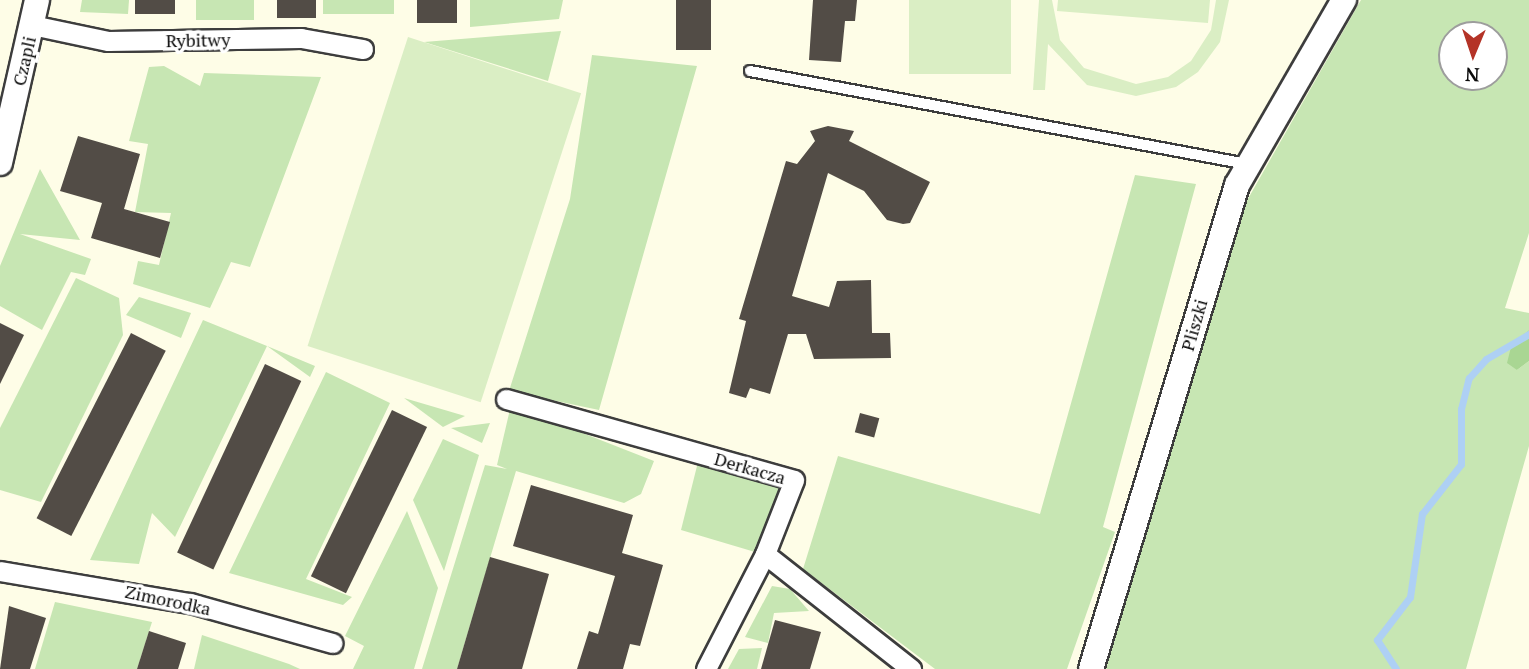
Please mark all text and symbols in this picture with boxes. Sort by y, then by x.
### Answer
north arrow [1438,21,1508,91]
street label: Rybitwy [166,29,230,51]
street label: Czapli [8,34,40,88]
text: N [1465,63,1480,88]
street label: Pliszki [1176,297,1212,353]
street label: Derkacza [712,448,788,488]
street label: Zimorodka [123,580,213,620]

